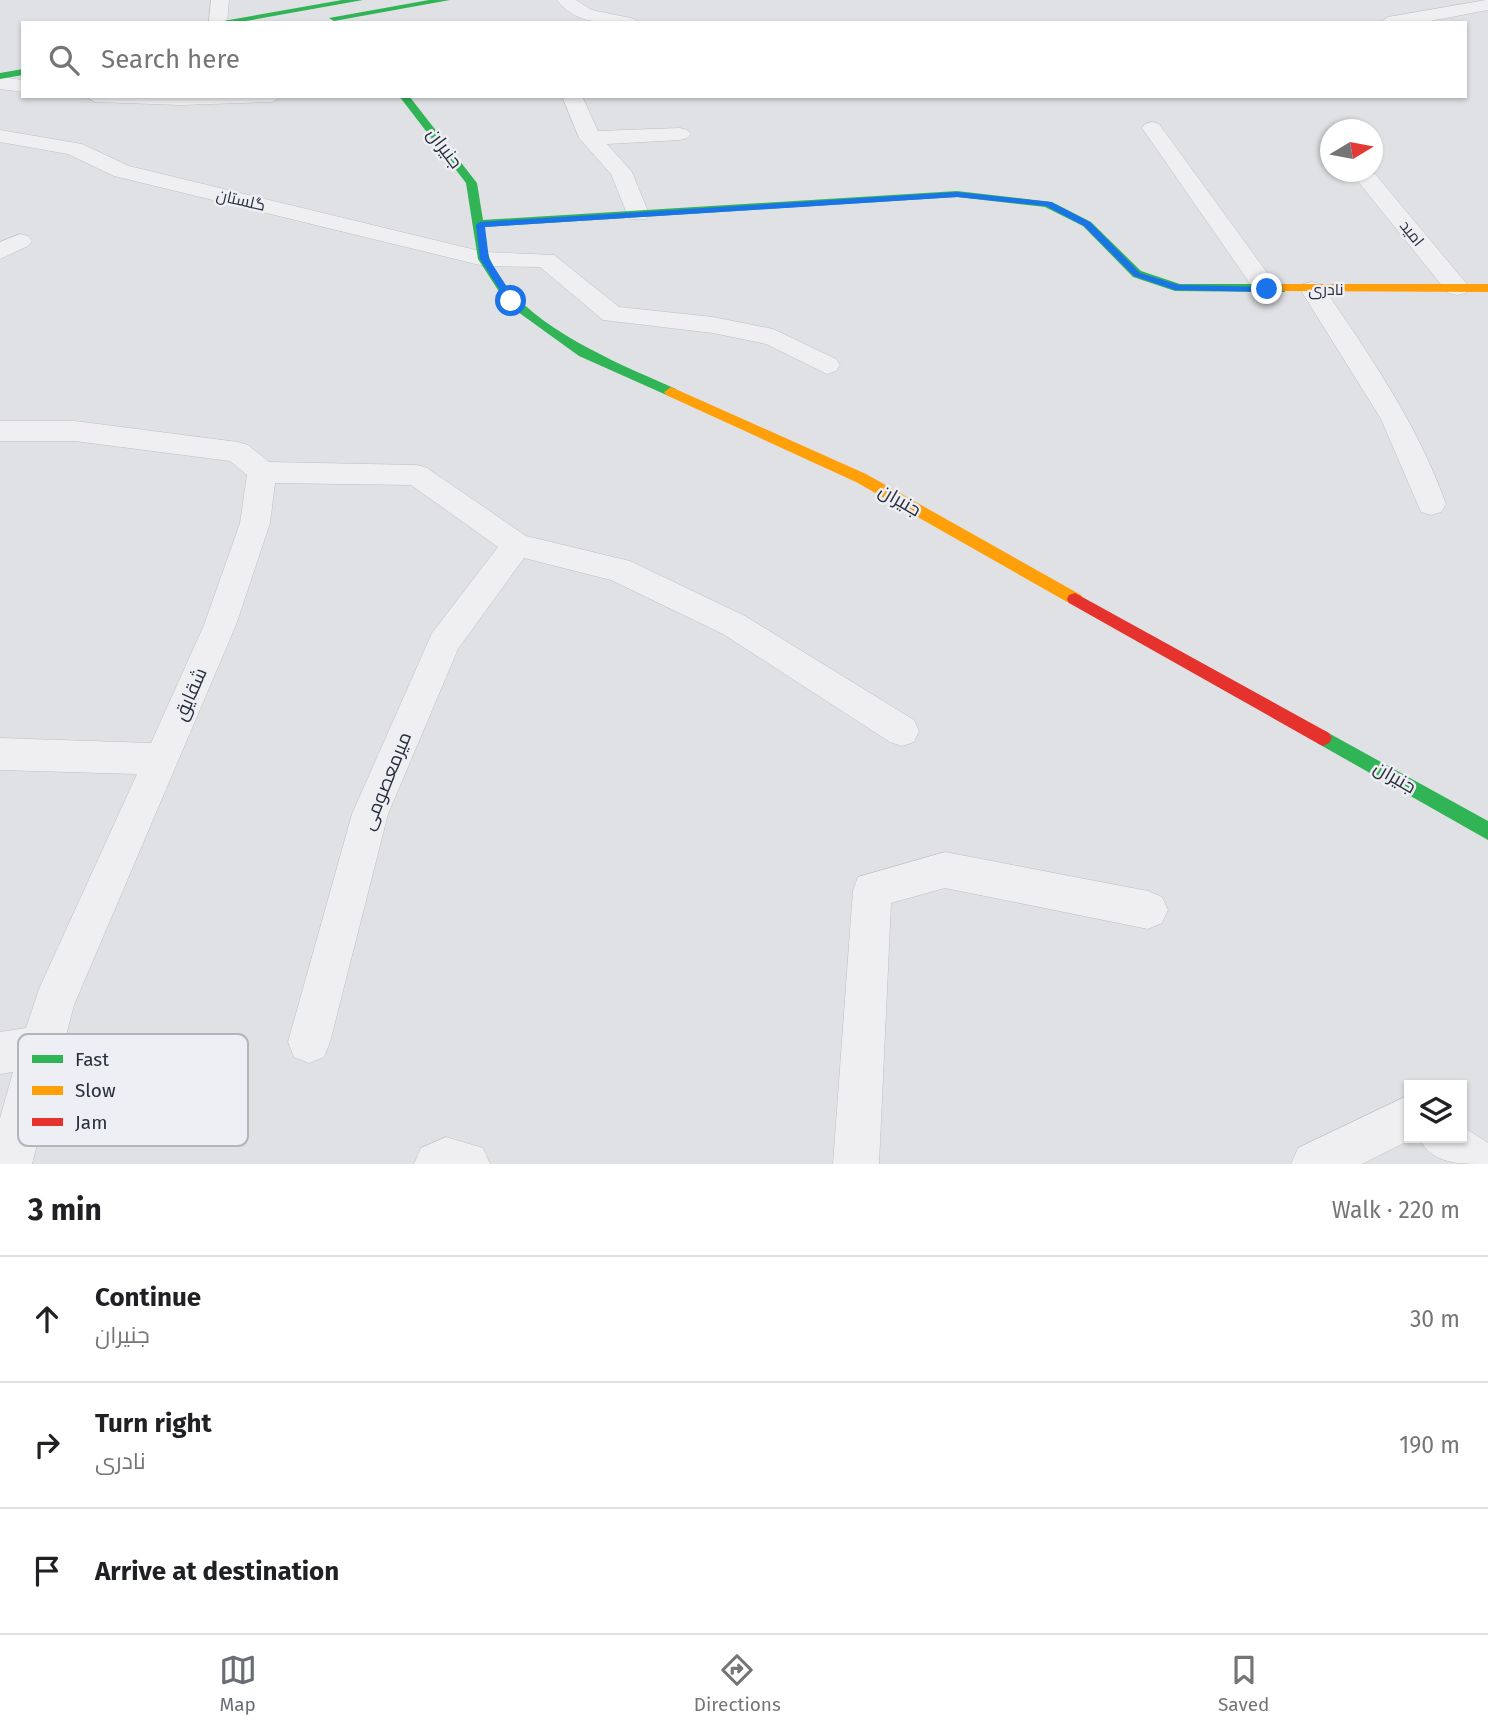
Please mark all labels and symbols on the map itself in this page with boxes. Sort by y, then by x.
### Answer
north arrow [1320,119,1383,182]
street label: جنیران [422,123,468,173]
street label: گلستان [214,185,267,216]
street label: امید [1396,216,1428,250]
route end [1251,273,1282,304]
street label: نادری [1308,280,1344,300]
route start [495,285,526,316]
street label: جنیران [875,479,925,521]
street label: شقایق [168,664,213,724]
street label: میرمعصومی [356,729,416,833]
street label: جنیران [1370,756,1420,798]
legend [18,1034,248,1146]
text: Fast [75,1048,109,1071]
text: Slow [75,1079,116,1102]
text: Jam [75,1111,107,1134]

